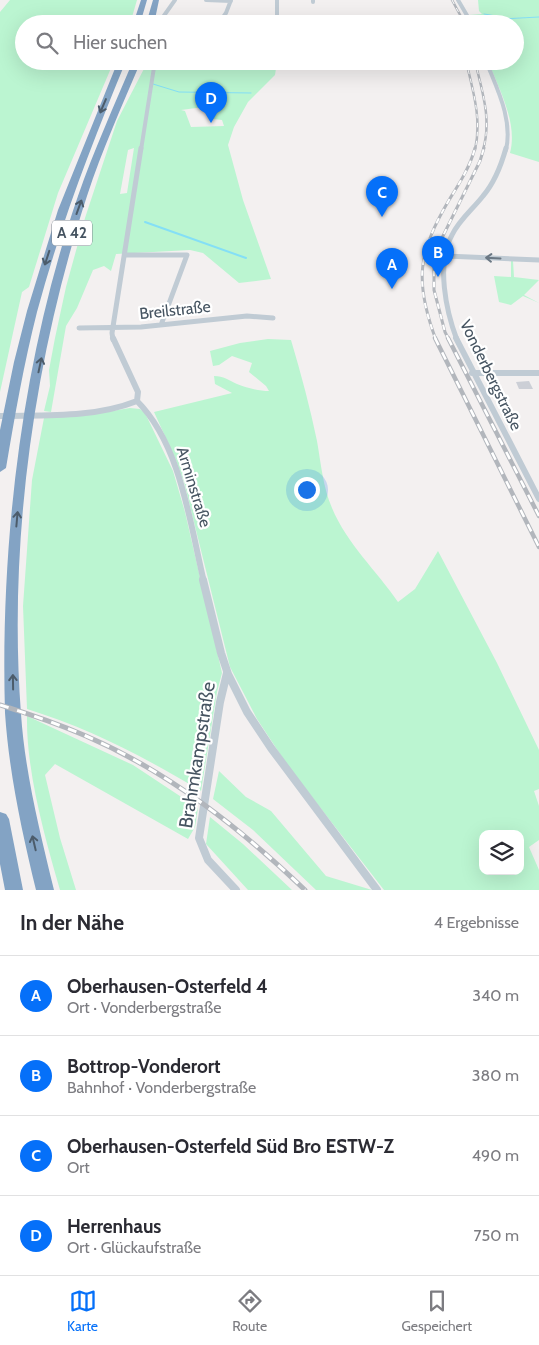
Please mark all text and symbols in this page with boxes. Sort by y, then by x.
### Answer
search box [15,15,524,70]
icon: search [33,29,61,57]
text: Hier suchen [73,31,167,54]
pin: D [195,82,227,123]
one-way arrow [98,98,107,113]
pin: C [366,176,398,217]
one-way arrow [75,200,84,215]
road number: A 42 [52,220,92,246]
pin: B [422,236,454,277]
pin: A [376,248,408,289]
one-way arrow [41,250,51,266]
one-way arrow [485,253,501,262]
street label: Breilstraße [138,297,212,323]
street label: Vonderbergstraße [456,317,526,433]
one-way arrow [36,357,45,373]
street label: Arminstraße [173,444,215,530]
your location [294,477,320,503]
one-way arrow [12,512,21,528]
one-way arrow [8,674,18,690]
street label: Brahmkampstraße [174,680,220,830]
map controls [479,830,524,875]
button: layers [479,830,524,875]
one-way arrow [29,835,38,851]
text: In der Nähe [20,910,124,935]
text: 4 Ergebnisse [434,913,519,932]
text: Oberhausen-Osterfeld 4 [67,975,268,998]
text: A [31,986,41,1005]
text: 340 m [472,986,519,1005]
text: Ort · Vonderbergstraße [67,998,221,1017]
text: Bottrop-Vonderort [67,1055,221,1078]
text: B [31,1066,41,1085]
text: 380 m [472,1066,519,1085]
text: Bahnhof · Vonderbergstraße [67,1078,256,1097]
text: Oberhausen-Osterfeld Süd Bro ESTW-Z [67,1135,394,1158]
text: C [31,1146,41,1165]
text: 490 m [472,1146,519,1165]
text: Ort [67,1158,90,1177]
text: Herrenhaus [67,1215,161,1238]
text: D [30,1226,42,1245]
text: 750 m [473,1226,519,1245]
text: Ort · Glückaufstraße [67,1238,201,1257]
tab: Karte [67,1287,98,1335]
tab: Route [232,1287,267,1335]
tab: Gespeichert [401,1287,472,1335]

